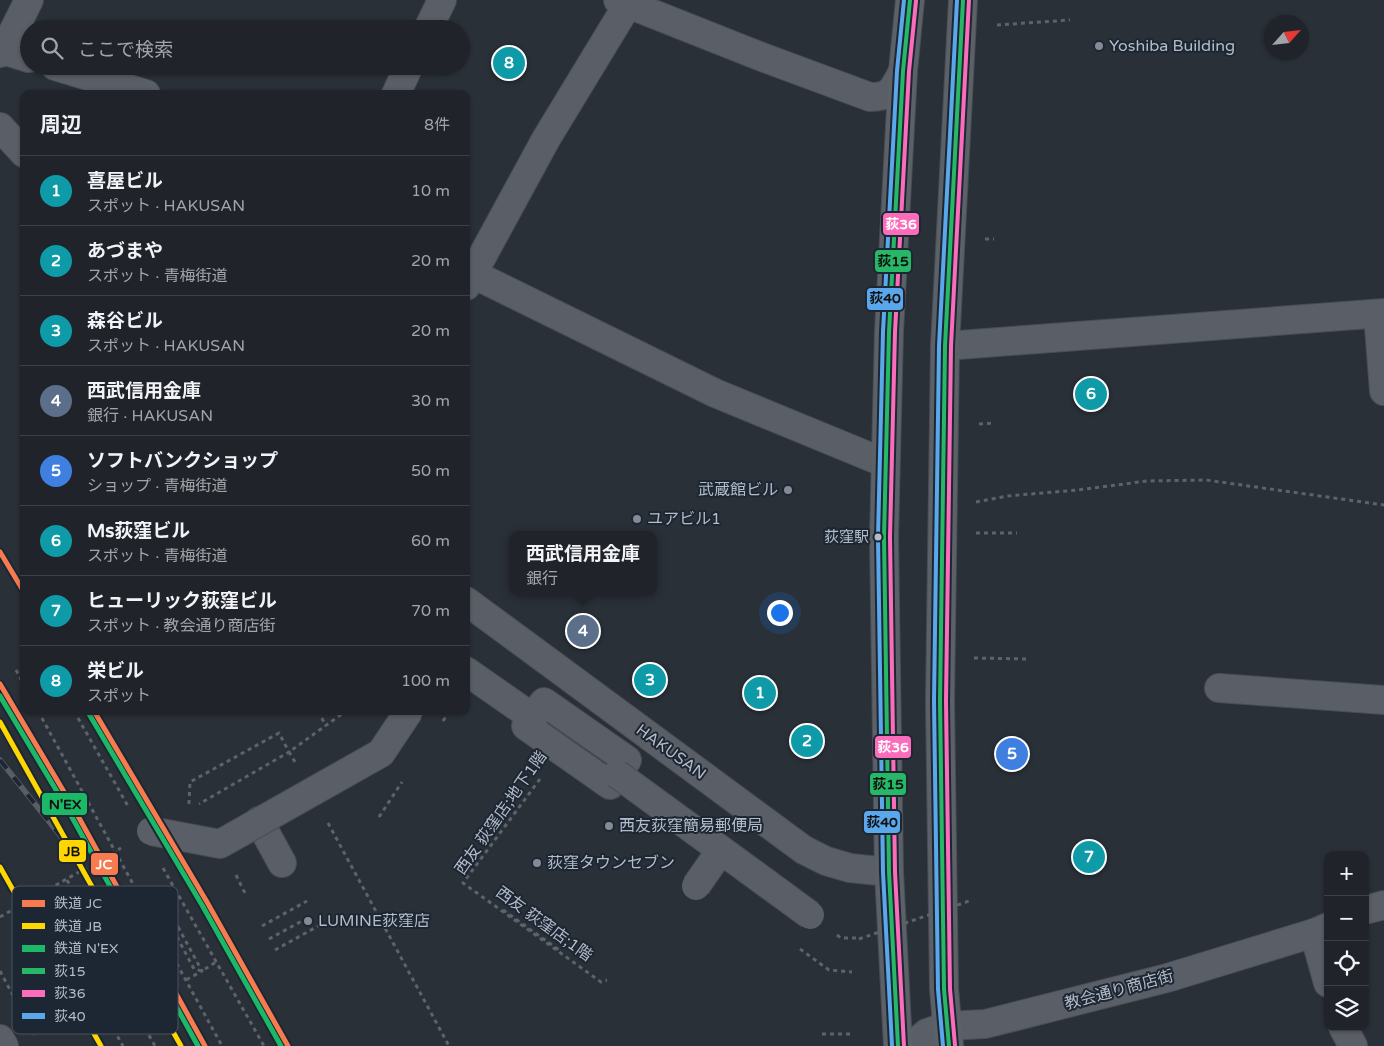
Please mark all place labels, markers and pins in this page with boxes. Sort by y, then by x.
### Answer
place label: Yoshiba Building [1109,36,1235,56]
marker: Yoshiba Building [1093,40,1105,52]
pin: 8 [493,44,525,82]
pin: 6 [1075,375,1107,413]
place label: 武蔵館ビル [698,480,778,500]
marker: 武蔵館ビル [782,484,794,496]
place label: ユアビル1 [647,509,721,529]
marker: ユアビル1 [631,513,643,525]
place label: 荻窪駅 [824,528,869,546]
marker: 荻窪駅 [873,532,883,542]
pin: 4 [567,612,599,650]
pin: 3 [634,661,666,699]
pin: 1 [744,674,776,712]
pin: 2 [791,722,823,760]
pin: 5 [996,735,1028,773]
place label: 西友荻窪簡易郵便局 [619,816,763,836]
marker: 西友荻窪簡易郵便局 [603,820,615,832]
pin: 7 [1073,838,1105,876]
place label: 荻窪タウンセブン [547,853,675,873]
marker: 荻窪タウンセブン [531,857,543,869]
place label: LUMINE荻窪店 [318,911,430,931]
marker: LUMINE荻窪店 [302,915,314,927]

